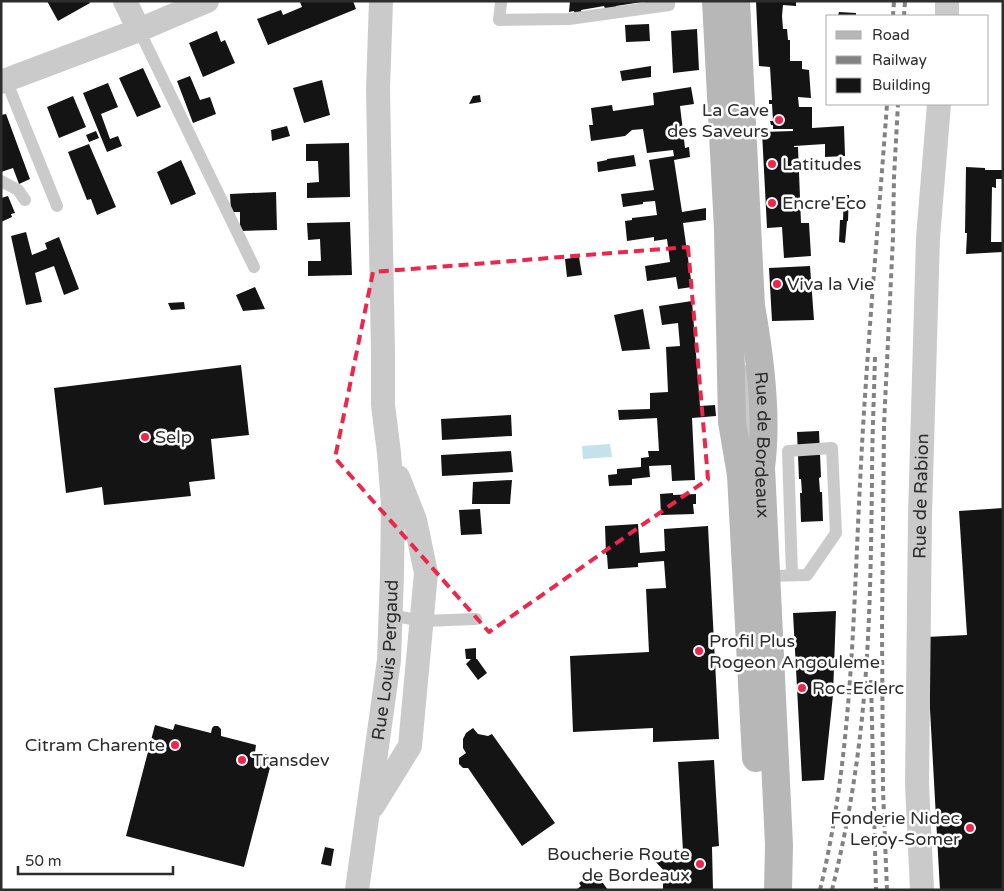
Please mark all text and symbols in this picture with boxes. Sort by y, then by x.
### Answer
legend [826,15,989,105]
text: Road [872,26,910,44]
text: Railway [872,51,927,69]
text: Building [872,76,931,94]
place label: La Cave des Saveurs [667,99,769,142]
marker: La Cave des Saveurs [773,114,785,126]
place label: Latitudes [782,153,862,175]
marker: Latitudes [766,158,778,170]
place label: Encre'Eco [782,192,866,214]
marker: Encre'Eco [766,197,778,209]
place label: Viva la Vie [787,273,874,295]
marker: Viva la Vie [771,278,783,290]
street label: Rue de Bordeaux [750,370,775,519]
place label: Selp [155,426,192,448]
marker: Selp [139,431,151,443]
street label: Rue de Rabion [909,433,933,559]
street label: Rue Louis Pergaud [367,579,403,742]
place label: Profil Plus Rogeon Angouleme [709,630,880,673]
marker: Profil Plus Rogeon Angouleme [693,645,705,657]
place label: Roc-Eclerc [812,677,904,699]
marker: Roc-Eclerc [796,682,808,694]
place label: Citram Charente [25,734,165,756]
marker: Citram Charente [169,739,181,751]
place label: Transdev [252,749,330,771]
marker: Transdev [236,754,248,766]
place label: Fonderie Nidec Leroy-Somer [830,807,960,850]
marker: Fonderie Nidec Leroy-Somer [964,822,976,834]
place label: Boucherie Route de Bordeaux [547,843,690,886]
scale bar [18,844,172,876]
text: 50 m [25,852,62,870]
marker: Boucherie Route de Bordeaux [694,858,706,870]

